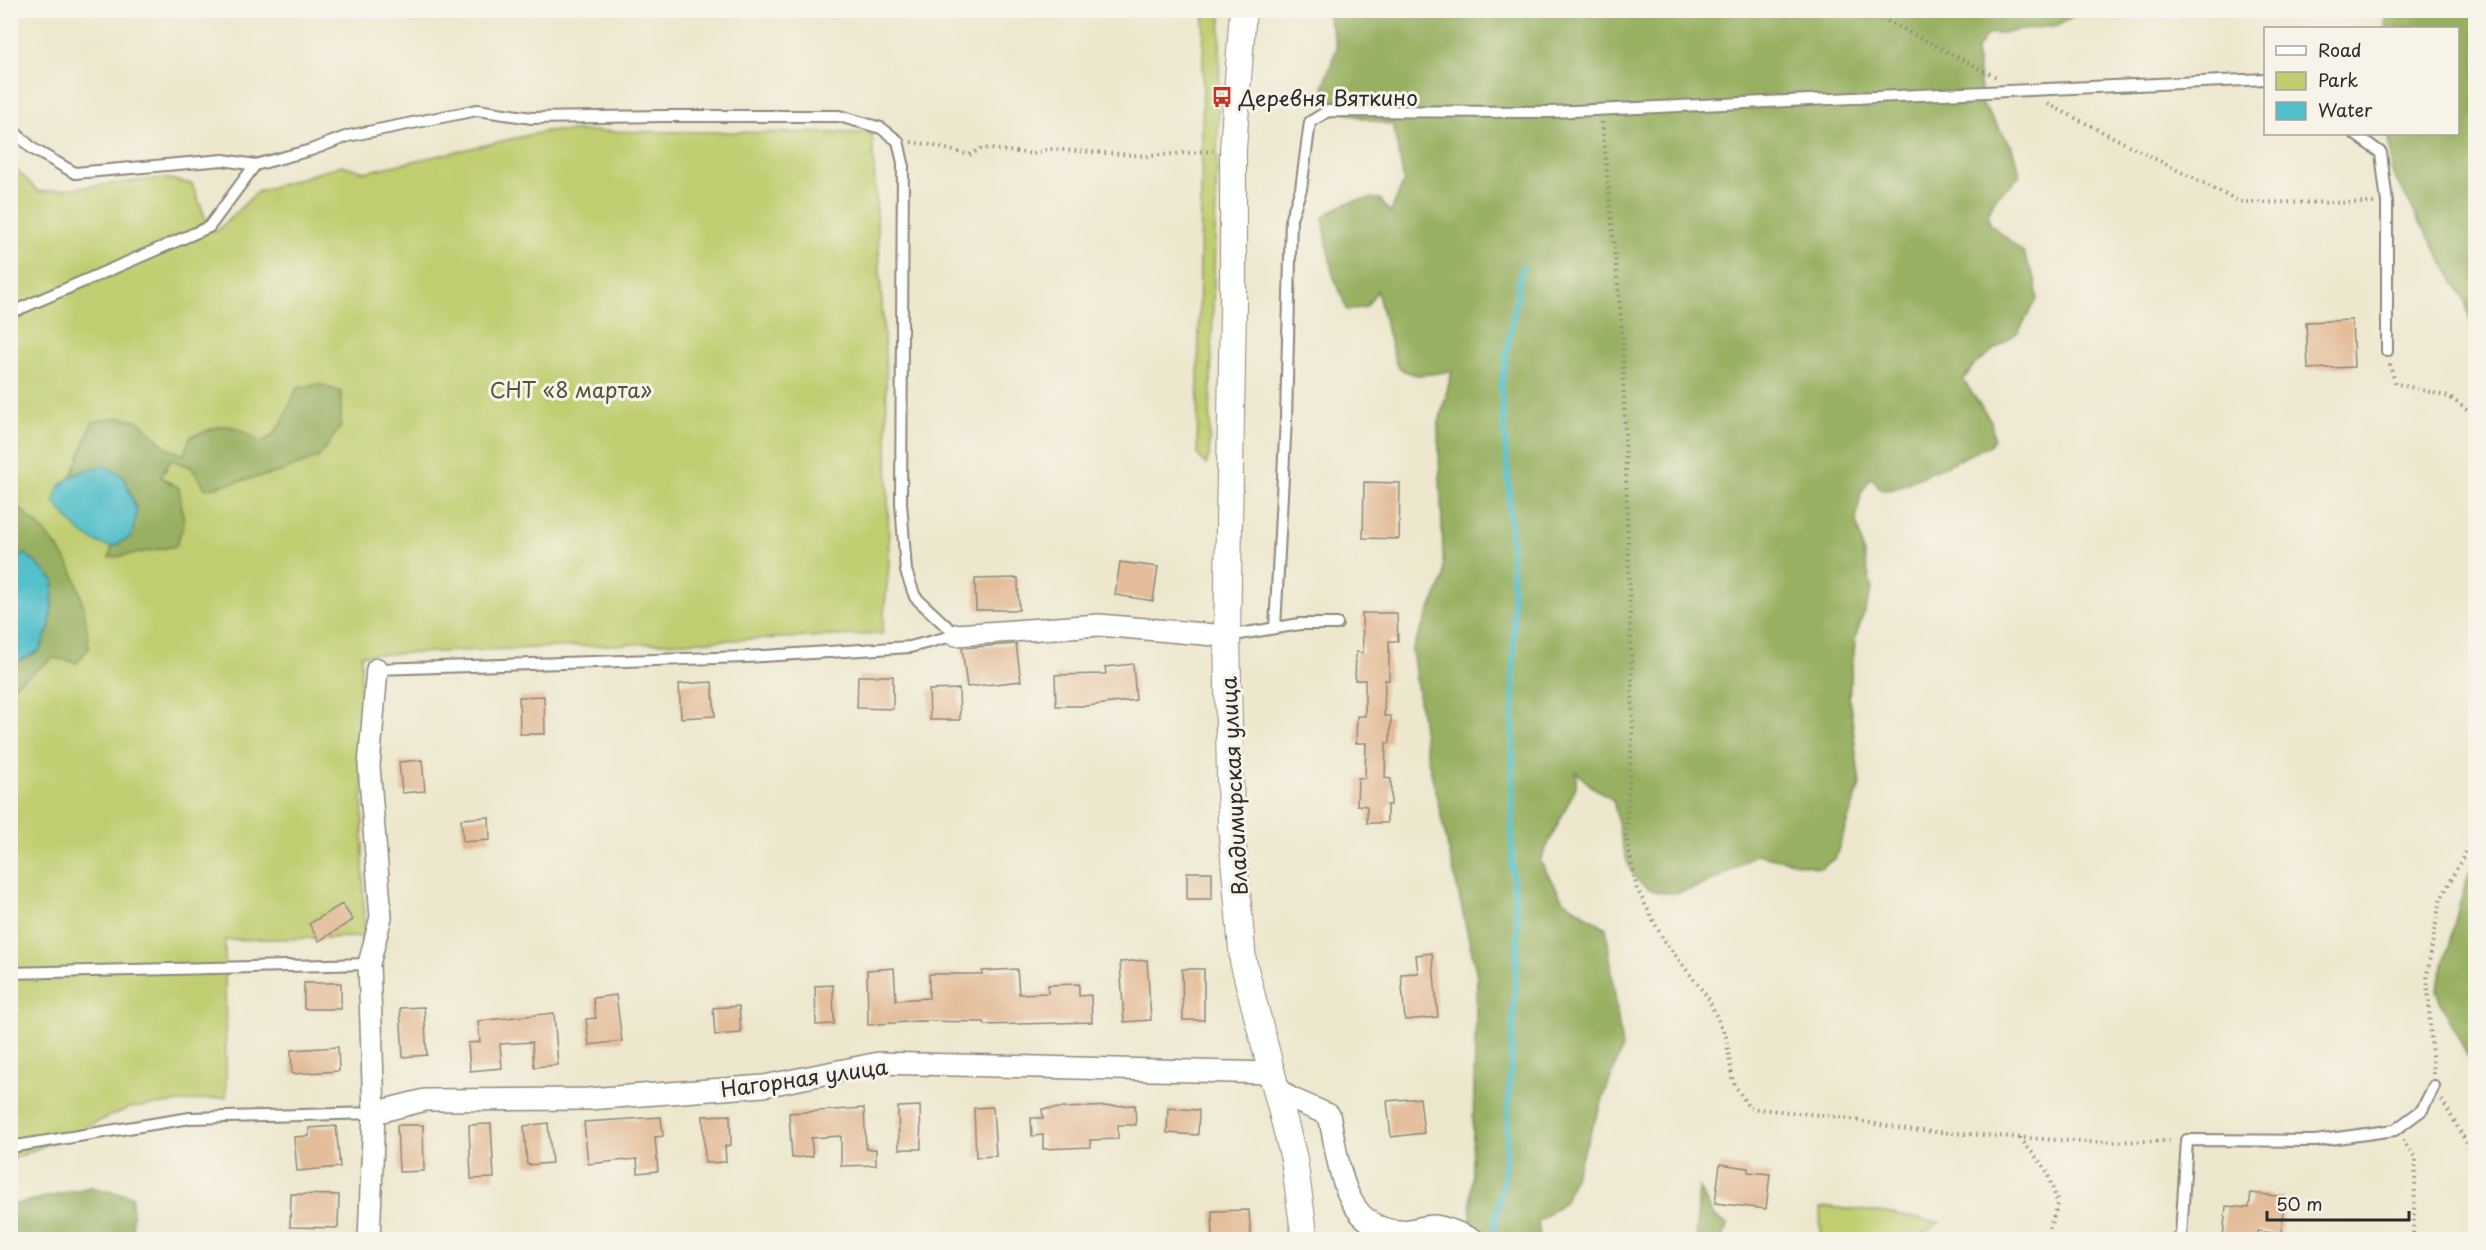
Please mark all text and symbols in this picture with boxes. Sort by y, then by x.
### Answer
legend [2264,27,2459,135]
text: Road [2318,36,2362,63]
text: Park [2318,66,2358,93]
place label: Деревня Вяткино [1238,81,1418,113]
bus stop icon: Деревня Вяткино [1210,85,1234,109]
text: Water [2318,96,2373,123]
park label: СНТ «8 марта» [490,373,652,405]
street label: Владимирская улица [1211,675,1255,896]
street label: Нагорная улица [719,1049,890,1105]
scale bar [2267,1184,2410,1222]
text: 50 m [2276,1190,2323,1217]

